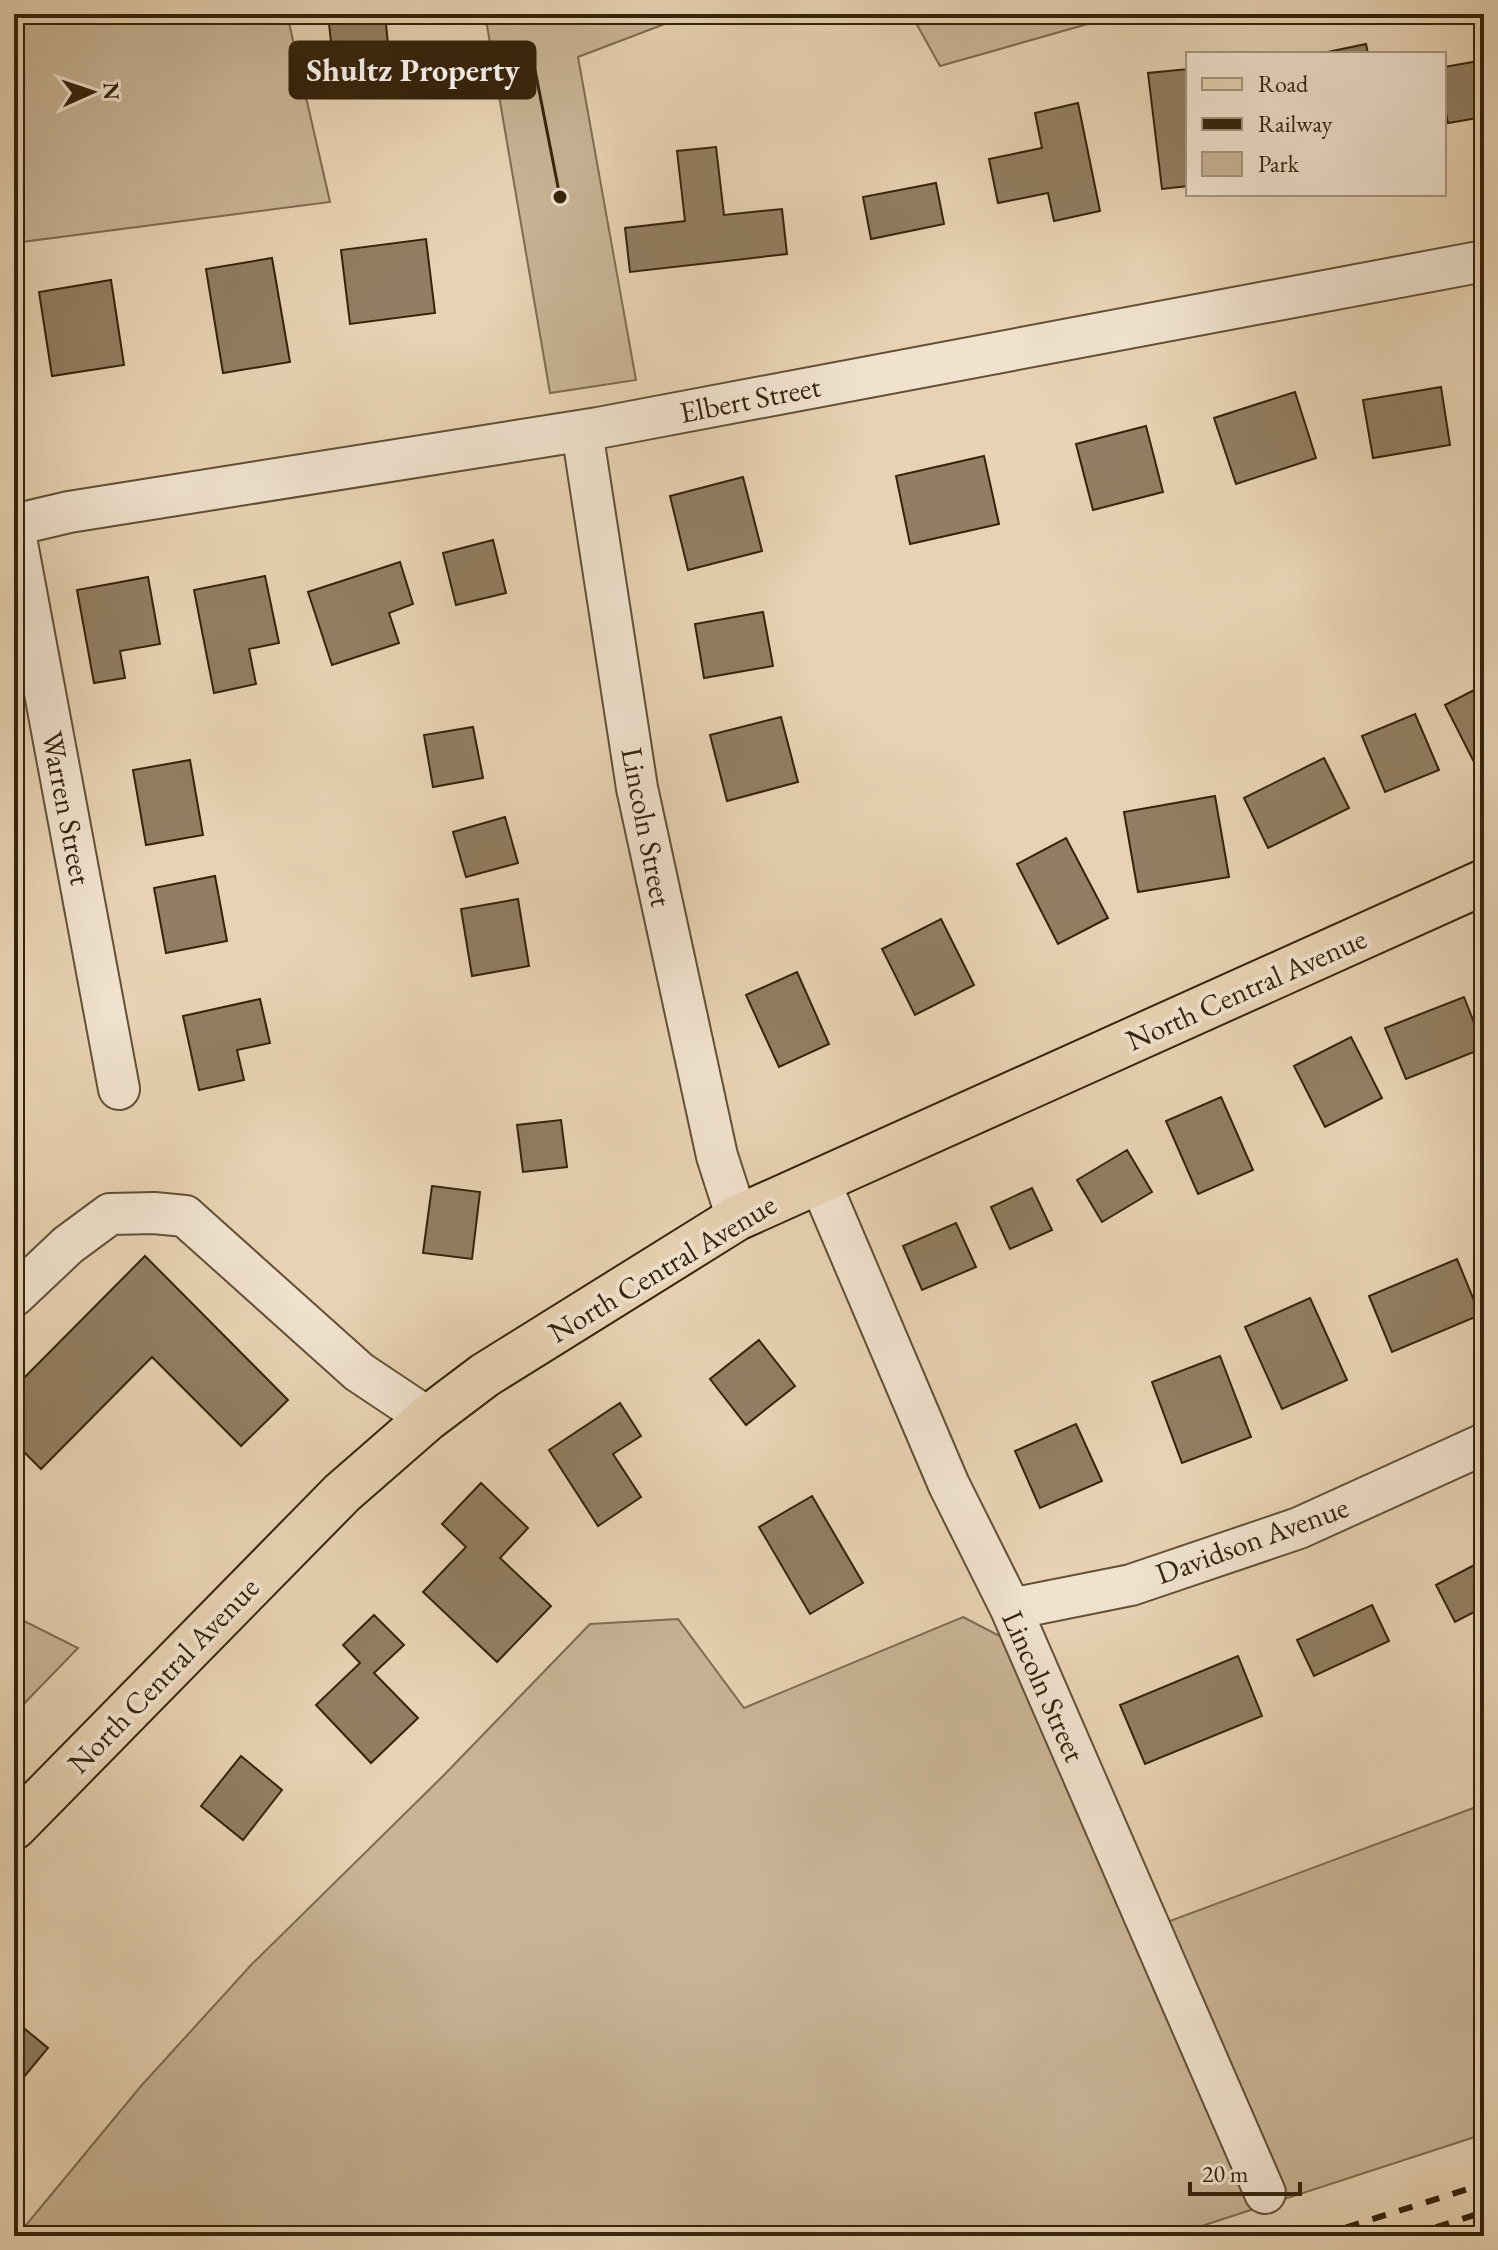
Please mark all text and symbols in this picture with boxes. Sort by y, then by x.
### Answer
callout: Shultz Property [290,42,535,98]
text: Shultz Property [306,49,520,91]
north arrow [52,52,132,132]
legend [1186,52,1446,196]
text: Road [1258,68,1309,99]
text: N [97,81,126,101]
text: Railway [1258,108,1333,139]
text: Park [1258,148,1300,179]
street label: Elbert Street [676,366,824,432]
street label: Warren Street [33,728,101,889]
street label: Lincoln Street [612,744,682,911]
street label: North Central Avenue [1120,919,1372,1059]
street label: North Central Avenue [541,1185,783,1351]
street label: Davidson Avenue [1150,1487,1354,1593]
street label: North Central Avenue [59,1568,267,1782]
street label: Lincoln Street [993,1604,1095,1768]
scale bar [1190,2146,1300,2196]
text: 20 m [1202,2158,1249,2189]

